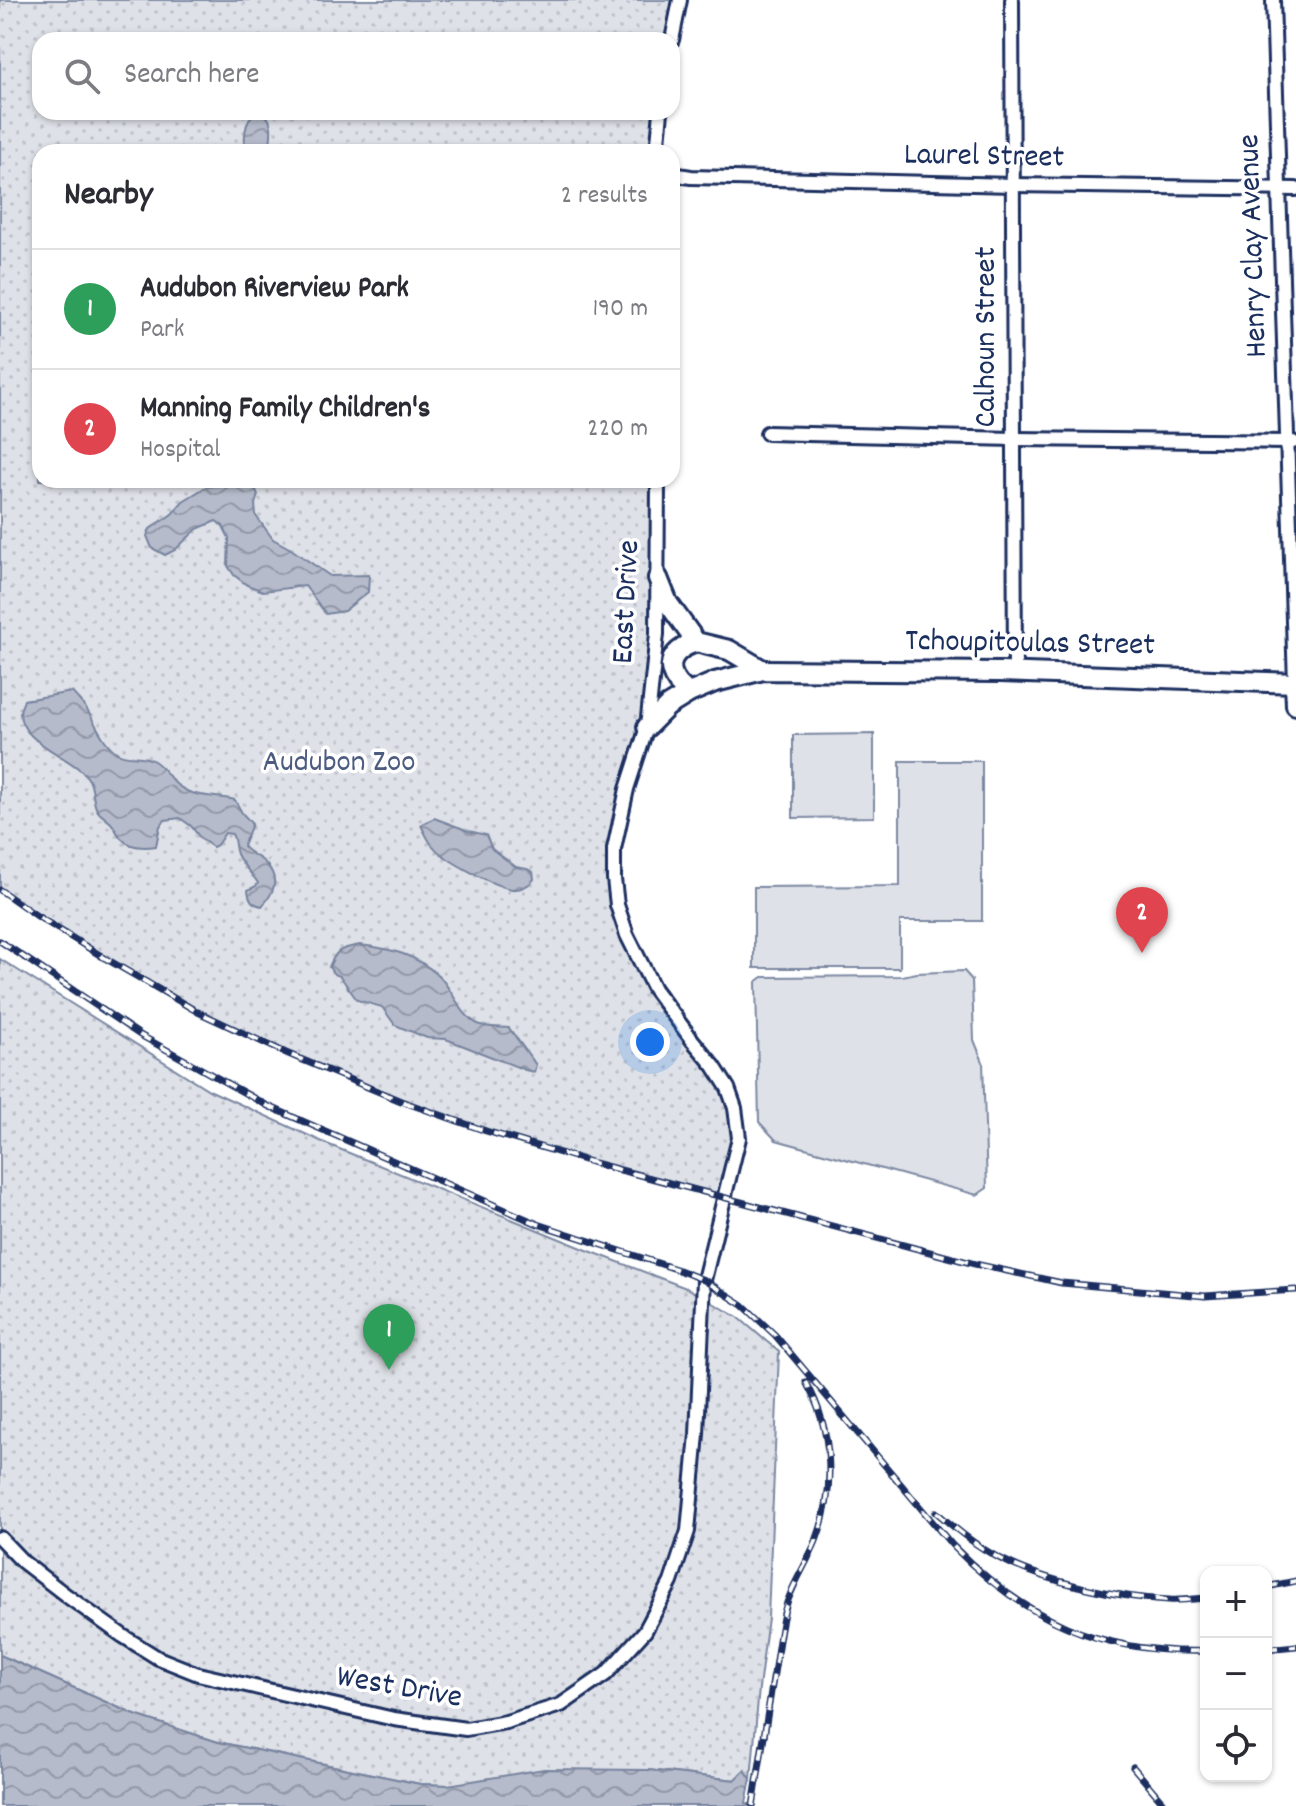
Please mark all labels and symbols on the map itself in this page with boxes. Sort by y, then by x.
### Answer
street label: Henry Clay Avenue [1228,133,1282,359]
street label: Laurel Street [903,134,1065,182]
street label: Calhoun Street [965,246,1011,428]
street label: East Drive [602,539,654,665]
street label: Tchoupitoulas Street [905,620,1156,670]
park label: Audubon Zoo [263,741,415,787]
pin: 2 [1116,887,1168,953]
your location [630,1022,670,1062]
pin: 1 [363,1304,415,1370]
street label: West Drive [333,1655,465,1723]

